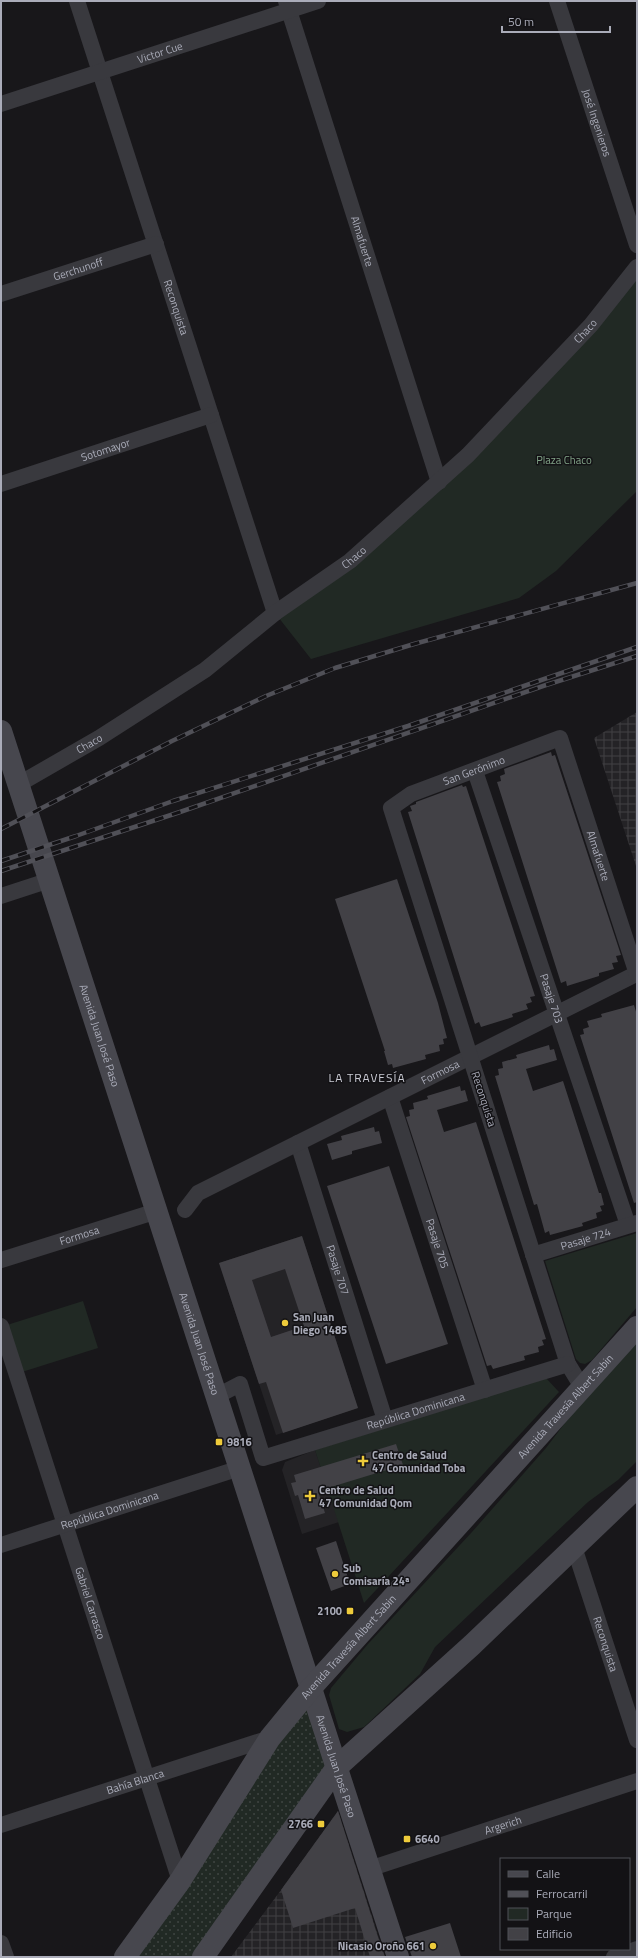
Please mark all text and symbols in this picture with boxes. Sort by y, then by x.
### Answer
scale bar [502,8,610,34]
text: 50 m [508,12,534,31]
street label: Victor Cue [135,37,185,67]
street label: José Ingenieros [578,87,615,159]
street label: Almafuerte [347,214,378,269]
street label: Gerchunoff [51,253,105,285]
street label: Reconquista [160,278,193,338]
street label: Chaco [570,315,601,347]
street label: Sotomayor [79,434,132,465]
park label: Plaza Chaco [536,452,592,468]
street label: Chaco [338,542,370,573]
street label: Chaco [73,730,105,758]
street label: San Gerónimo [441,751,507,789]
street label: Almafuerte [583,829,614,884]
street label: Pasaje 703 [536,971,567,1025]
street label: Avenida Juan José Paso [75,982,124,1089]
street label: Formosa [418,1055,462,1088]
district label: LA TRAVESÍA [328,1068,406,1087]
street label: Reconquista [468,1069,501,1129]
street label: Pasaje 705 [422,1217,453,1270]
street label: Formosa [57,1222,102,1249]
street label: Pasaje 724 [559,1224,613,1254]
street label: Pasaje 707 [322,1243,353,1297]
street label: Avenida Juan José Paso [175,1290,224,1397]
place label: San Juan Diego 1485 [293,1309,347,1338]
marker: San Juan Diego 1485 [280,1318,290,1328]
street label: Avenida Travesía Albert Sabin [514,1350,617,1462]
street label: República Dominicana [364,1388,467,1434]
place label: 9816 [227,1434,252,1450]
marker: 9816 [214,1437,224,1447]
place label: Centro de Salud 47 Comunidad Toba [372,1447,466,1476]
marker: Centro de Salud 47 Comunidad Toba [357,1455,369,1467]
place label: Centro de Salud 47 Comunidad Qom [319,1482,412,1511]
street label: República Dominicana [58,1487,161,1533]
marker: Centro de Salud 47 Comunidad Qom [304,1490,316,1502]
place label: Sub Comisaría 24ª [343,1560,410,1589]
street label: Gabriel Carrasco [71,1565,110,1641]
marker: Sub Comisaría 24ª [330,1569,340,1579]
street label: Avenida Travesía Albert Sabin [297,1591,400,1703]
place label: 2100 [317,1603,342,1619]
marker: 2100 [345,1606,355,1616]
street label: Reconquista [589,1614,622,1674]
street label: Avenida Juan José Paso [312,1713,360,1820]
street label: Bahía Blanca [104,1765,166,1798]
street label: Argerich [482,1811,524,1839]
place label: 2766 [288,1816,313,1832]
marker: 2766 [316,1819,326,1829]
place label: 6640 [415,1831,440,1847]
marker: 6640 [402,1834,412,1844]
legend [500,1858,630,1950]
text: Calle [536,1864,560,1883]
text: Ferrocarril [536,1884,588,1903]
text: Parque [536,1904,572,1923]
text: Edificio [536,1924,572,1943]
place label: Nicasio Oroño 661 [338,1938,425,1954]
marker: Nicasio Oroño 661 [428,1941,438,1951]

